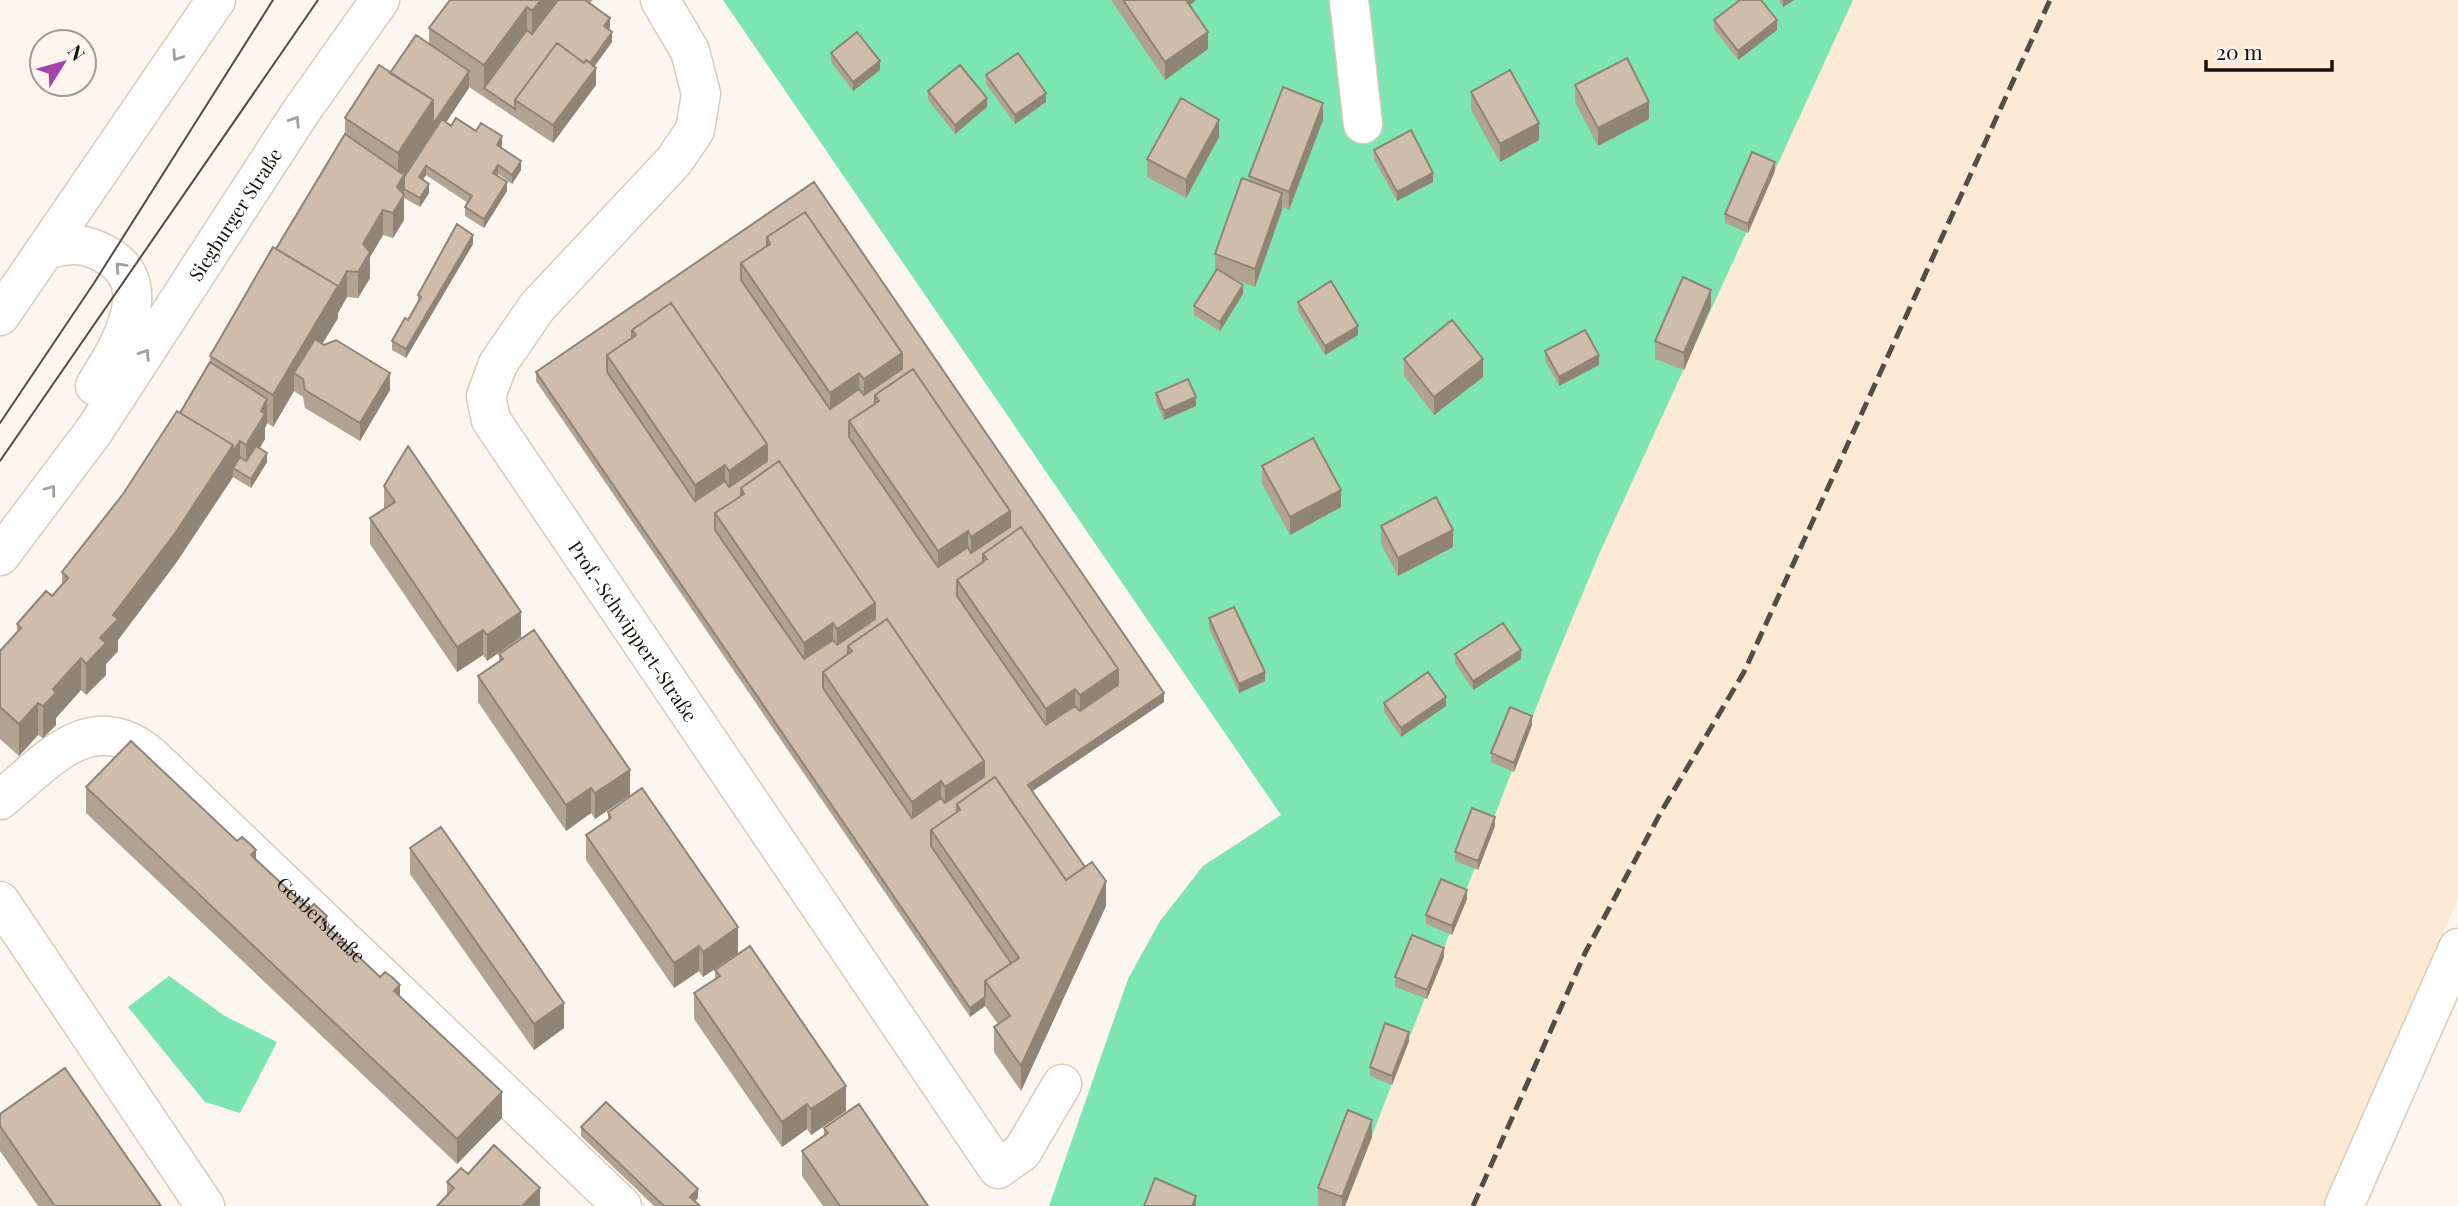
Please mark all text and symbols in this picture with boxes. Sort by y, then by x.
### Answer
north arrow [28,28,98,98]
scale bar [2206,28,2332,72]
text: 20 m [2216,37,2263,65]
text: N [63,39,92,66]
one-way arrow [173,48,185,61]
one-way arrow [286,116,299,129]
street label: Siegburger Straße [182,142,287,286]
one-way arrow [116,262,129,275]
one-way arrow [136,348,149,361]
one-way arrow [42,485,55,498]
street label: Prof.-Schwippert-Straße [563,535,704,726]
street label: Gerberstraße [272,870,372,968]

